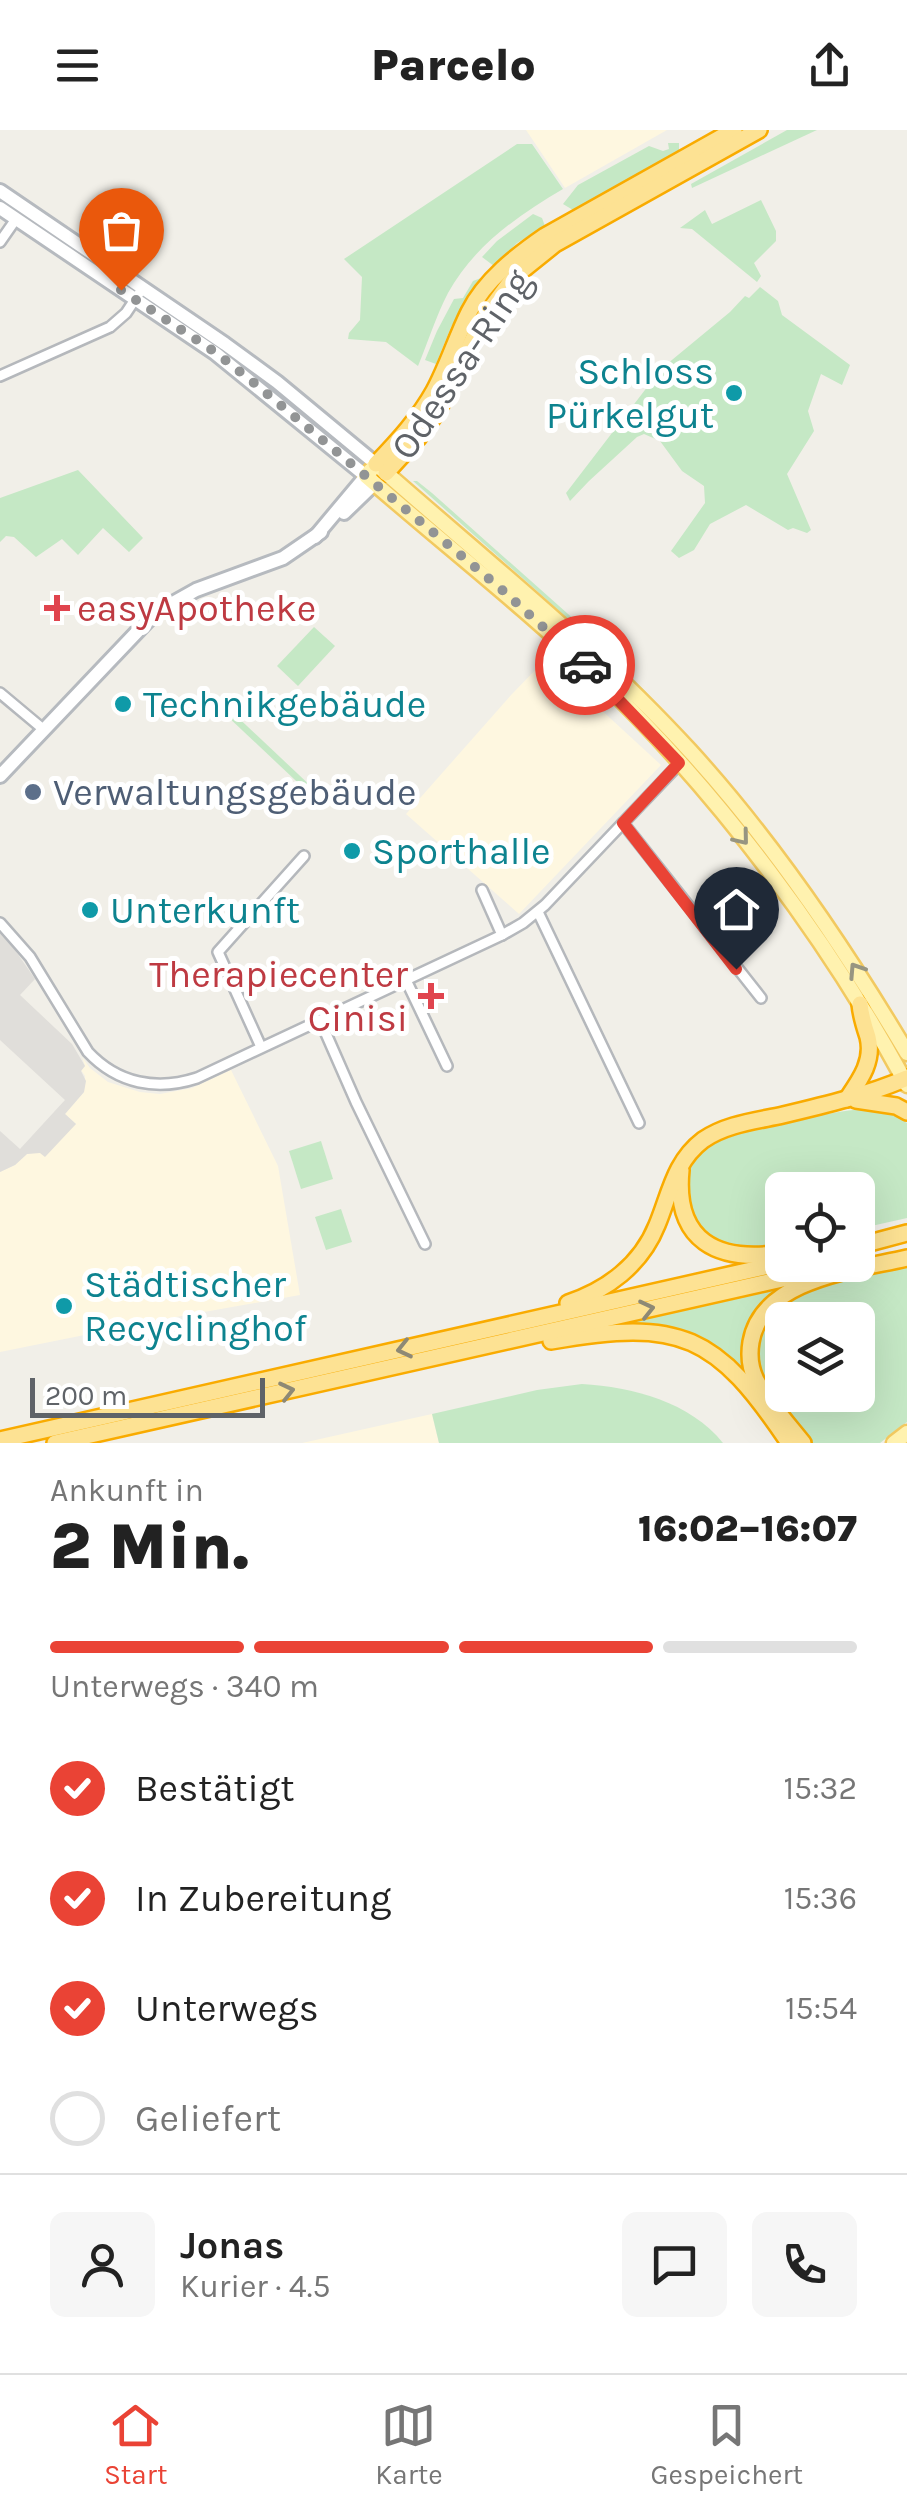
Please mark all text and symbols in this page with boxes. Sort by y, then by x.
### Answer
icon: menu [50,38,105,93]
icon: share [802,38,857,93]
text: Parcelo [371,39,536,91]
pin [79,188,164,291]
icon: bag [94,203,149,258]
street label: Odessa-Ring [381,261,541,468]
place label: Schloss Pürkelgut [546,349,714,438]
marker: Schloss Pürkelgut [723,382,745,404]
place label: easyApotheke [77,586,316,631]
marker: easyApotheke [46,597,68,619]
courier [535,615,635,715]
icon: car [558,638,613,693]
place label: Technikgebäude [143,682,426,727]
marker: Technikgebäude [112,693,134,715]
place label: Verwaltungsgebäude [53,770,417,815]
marker: Verwaltungsgebäude [22,781,44,803]
one-way arrow [730,826,748,844]
place label: Sporthalle [372,829,551,874]
marker: Sporthalle [341,840,363,862]
pin [694,867,779,970]
icon: home [709,882,764,937]
place label: Unterkunft [110,888,300,933]
marker: Unterkunft [79,899,101,921]
place label: Therapiecenter Cinisi [149,952,408,1041]
one-way arrow [850,963,869,981]
marker: Therapiecenter Cinisi [418,983,444,1009]
map controls [765,1172,875,1412]
button: locate [765,1172,875,1282]
place label: Städtischer Recyclinghof [84,1262,308,1351]
marker: Städtischer Recyclinghof [53,1295,75,1317]
one-way arrow [638,1300,655,1321]
button: layers [765,1302,875,1412]
one-way arrow [396,1337,413,1358]
scale bar [30,1373,265,1418]
text: 200 m [45,1379,127,1412]
one-way arrow [278,1382,295,1403]
text: Ankunft in [50,1472,204,1509]
text: 16:02–16:07 [638,1506,857,1551]
text: 2 Min. [50,1508,249,1584]
text: Unterwegs · 340 m [50,1668,319,1705]
icon: check [50,1761,105,1816]
text: Bestätigt [135,1766,295,1811]
text: 15:32 [784,1770,857,1807]
icon: check [50,1871,105,1926]
text: In Zubereitung [135,1876,391,1921]
text: 15:36 [784,1880,857,1917]
icon: check [50,1981,105,2036]
text: Unterwegs [135,1986,319,2031]
text: 15:54 [785,1990,857,2027]
text: Geliefert [135,2096,281,2141]
button: person [50,2212,155,2317]
button: chat [622,2212,727,2317]
button: phone [752,2212,857,2317]
text: Jonas [180,2223,284,2268]
text: Kurier · 4.5 [180,2268,330,2305]
tab: Start [104,2398,167,2491]
tab: Karte [375,2398,443,2491]
tab: Gespeichert [650,2398,803,2491]

